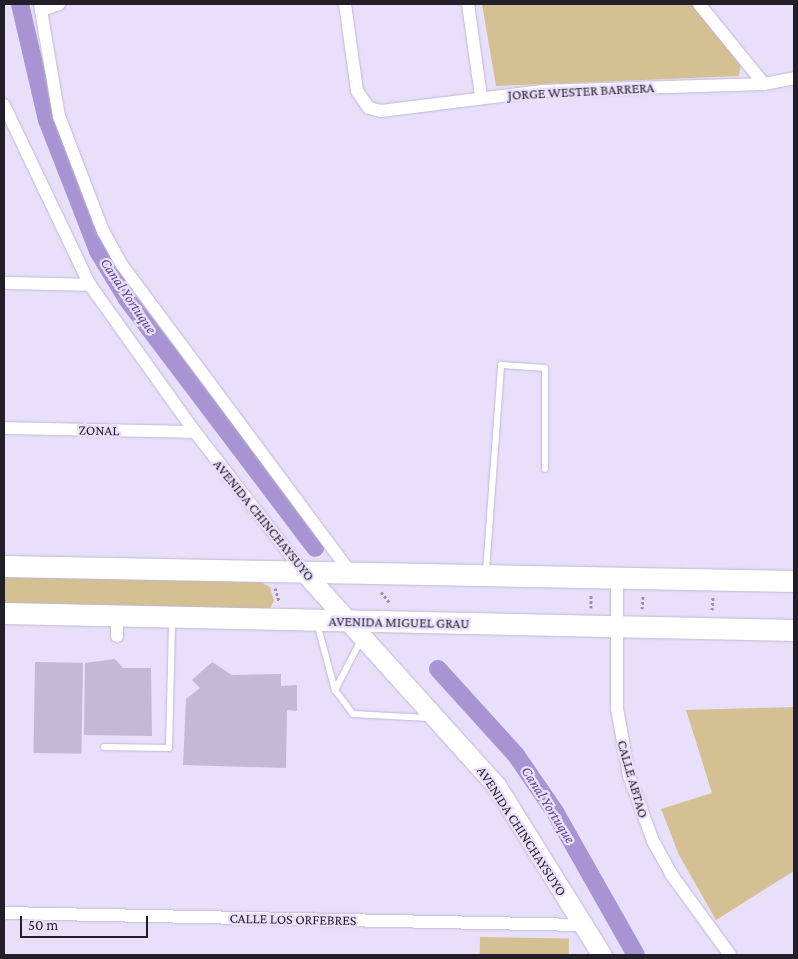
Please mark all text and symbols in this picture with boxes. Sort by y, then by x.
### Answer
street label: JORGE WESTER BARRERA [507,79,655,103]
water label: Canal Yortuque [96,255,160,337]
street label: ZONAL [79,421,119,439]
street label: AVENIDA CHINCHAYSUYO [210,456,318,584]
street label: AVENIDA MIGUEL GRAU [329,612,469,632]
street label: CALLE ABTAO [614,738,652,820]
street label: AVENIDA CHINCHAYSUYO [474,763,570,899]
water label: Canal Yortuque [517,763,579,847]
scale bar [22,906,150,938]
street label: CALLE LOS ORFEBRES [229,909,357,929]
text: 50 m [28,917,58,933]

